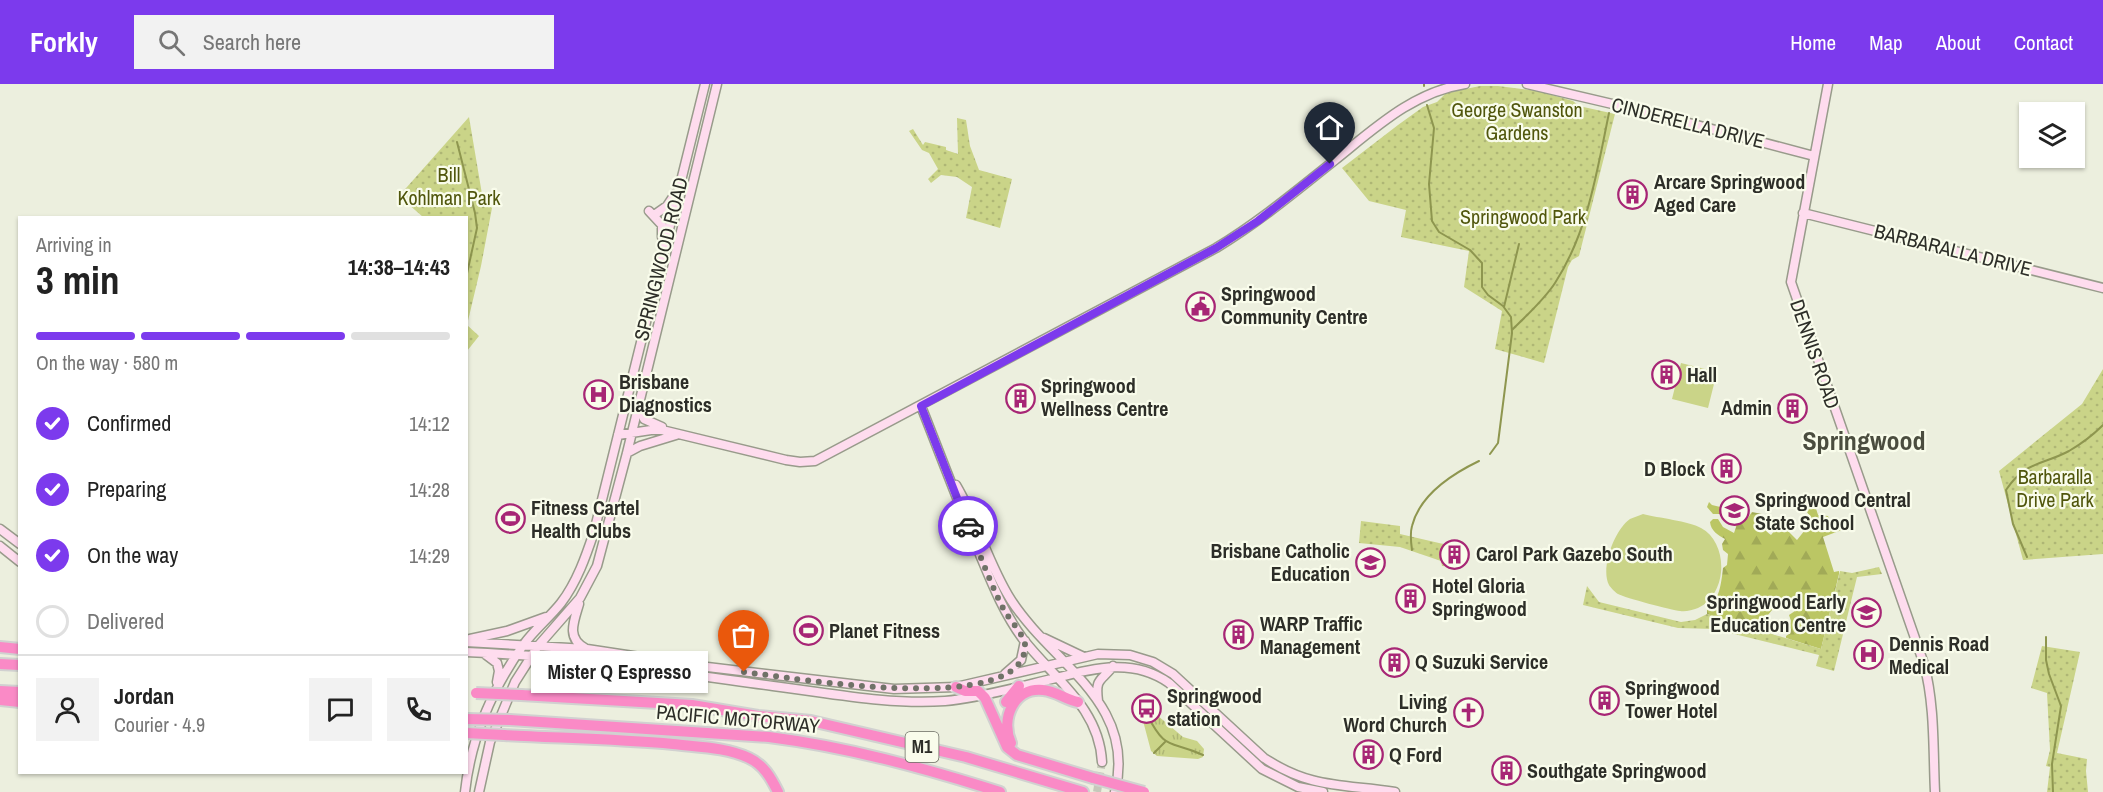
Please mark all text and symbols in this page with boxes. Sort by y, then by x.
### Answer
search box [134,15,554,69]
text: Forkly [30,23,98,61]
icon: search [155,26,188,59]
text: Search here [203,27,301,57]
text: Home [1790,28,1836,57]
text: Map [1869,28,1903,57]
text: About [1936,28,1981,57]
text: Contact [2014,28,2073,57]
street label: CINDERELLA DRIVE [1609,90,1767,155]
park label: George Swanston Gardens [1451,96,1583,146]
pin [1304,102,1355,164]
map controls [2019,102,2085,168]
button: layers [2019,102,2085,168]
icon: home [1313,111,1346,144]
park label: Bill Kohlman Park [398,161,501,211]
place label: Arcare Springwood Aged Care [1654,168,1805,218]
street label: SPRINGWOOD ROAD [627,174,694,343]
building icon: Arcare Springwood Aged Care [1617,178,1649,210]
park label: Springwood Park [1460,203,1587,230]
street label: BARBARALLA DRIVE [1872,217,2035,282]
text: Arriving in [36,231,112,258]
text: 14:38–14:43 [348,252,450,282]
text: 3 min [36,254,120,306]
place label: Springwood Community Centre [1221,280,1368,330]
public building icon: Springwood Community Centre [1184,290,1216,322]
street label: DENNIS ROAD [1784,296,1847,412]
text: On the way · 580 m [36,349,178,376]
building icon: Hall [1650,359,1682,391]
place label: Hall [1687,361,1717,388]
place label: Brisbane Diagnostics [619,368,712,418]
place label: Springwood Wellness Centre [1041,372,1168,422]
hospital icon: Brisbane Diagnostics [582,378,614,410]
building icon: Springwood Wellness Centre [1004,382,1036,414]
building icon: Admin [1777,392,1809,424]
place label: Admin [1721,394,1772,421]
icon: check [36,407,69,440]
text: Confirmed [87,408,171,438]
text: 14:12 [409,410,450,437]
district label: Springwood [1802,423,1926,458]
building icon: D Block [1710,453,1742,485]
place label: D Block [1644,455,1706,482]
park label: Barbaralla Drive Park [2016,463,2095,513]
icon: check [36,473,69,506]
text: Preparing [87,474,166,504]
text: 14:28 [409,476,450,503]
place label: Springwood Central State School [1755,486,1911,536]
place label: Fitness Cartel Health Clubs [531,494,639,544]
school or university icon: Springwood Central State School [1718,495,1750,527]
courier [938,496,998,556]
sports icon: Fitness Cartel Health Clubs [494,503,526,535]
icon: car [952,510,985,543]
place label: Brisbane Catholic Education [1211,537,1350,587]
building icon: Carol Park Gazebo South [1439,538,1471,570]
icon: check [36,539,69,572]
text: On the way [87,540,178,570]
place label: Carol Park Gazebo South [1476,540,1673,567]
text: 14:29 [409,542,450,569]
school or university icon: Brisbane Catholic Education [1355,547,1387,579]
place label: Hotel Gloria Springwood [1432,572,1527,622]
building icon: Hotel Gloria Springwood [1395,582,1427,614]
place label: Springwood Early Education Centre [1707,588,1847,638]
school or university icon: Springwood Early Education Centre [1851,597,1883,629]
text: Delivered [87,606,164,636]
pin [718,610,769,672]
place label: WARP Traffic Management [1260,610,1363,660]
sports icon: Planet Fitness [792,615,824,647]
place label: Planet Fitness [829,617,940,644]
icon: bag [727,619,760,652]
building icon: WARP Traffic Management [1223,619,1255,651]
place label: Dennis Road Medical [1889,630,1989,680]
hospital icon: Dennis Road Medical [1852,639,1884,671]
building icon: Q Suzuki Service [1378,646,1410,678]
place label: Q Suzuki Service [1415,648,1548,675]
callout: Mister Q Espresso [531,651,708,693]
text: Mister Q Espresso [547,658,692,685]
place label: Springwood Tower Hotel [1625,674,1720,724]
button: person [36,678,99,741]
button: chat [309,678,372,741]
button: phone [387,678,450,741]
text: Jordan [114,681,174,711]
place label: Springwood station [1167,682,1262,732]
building icon: Springwood Tower Hotel [1588,684,1620,716]
place label: Living Word Church [1343,688,1447,738]
bus stop icon: Springwood station [1130,692,1162,724]
church icon: Living Word Church [1452,697,1484,729]
street label: PACIFIC MOTORWAY [655,698,821,739]
text: Courier · 4.9 [114,711,205,738]
road number: M1 [906,732,938,762]
building icon: Q Ford [1352,739,1384,771]
place label: Q Ford [1389,741,1442,768]
building icon: Southgate Springwood [1490,755,1522,787]
place label: Southgate Springwood [1527,757,1707,784]

